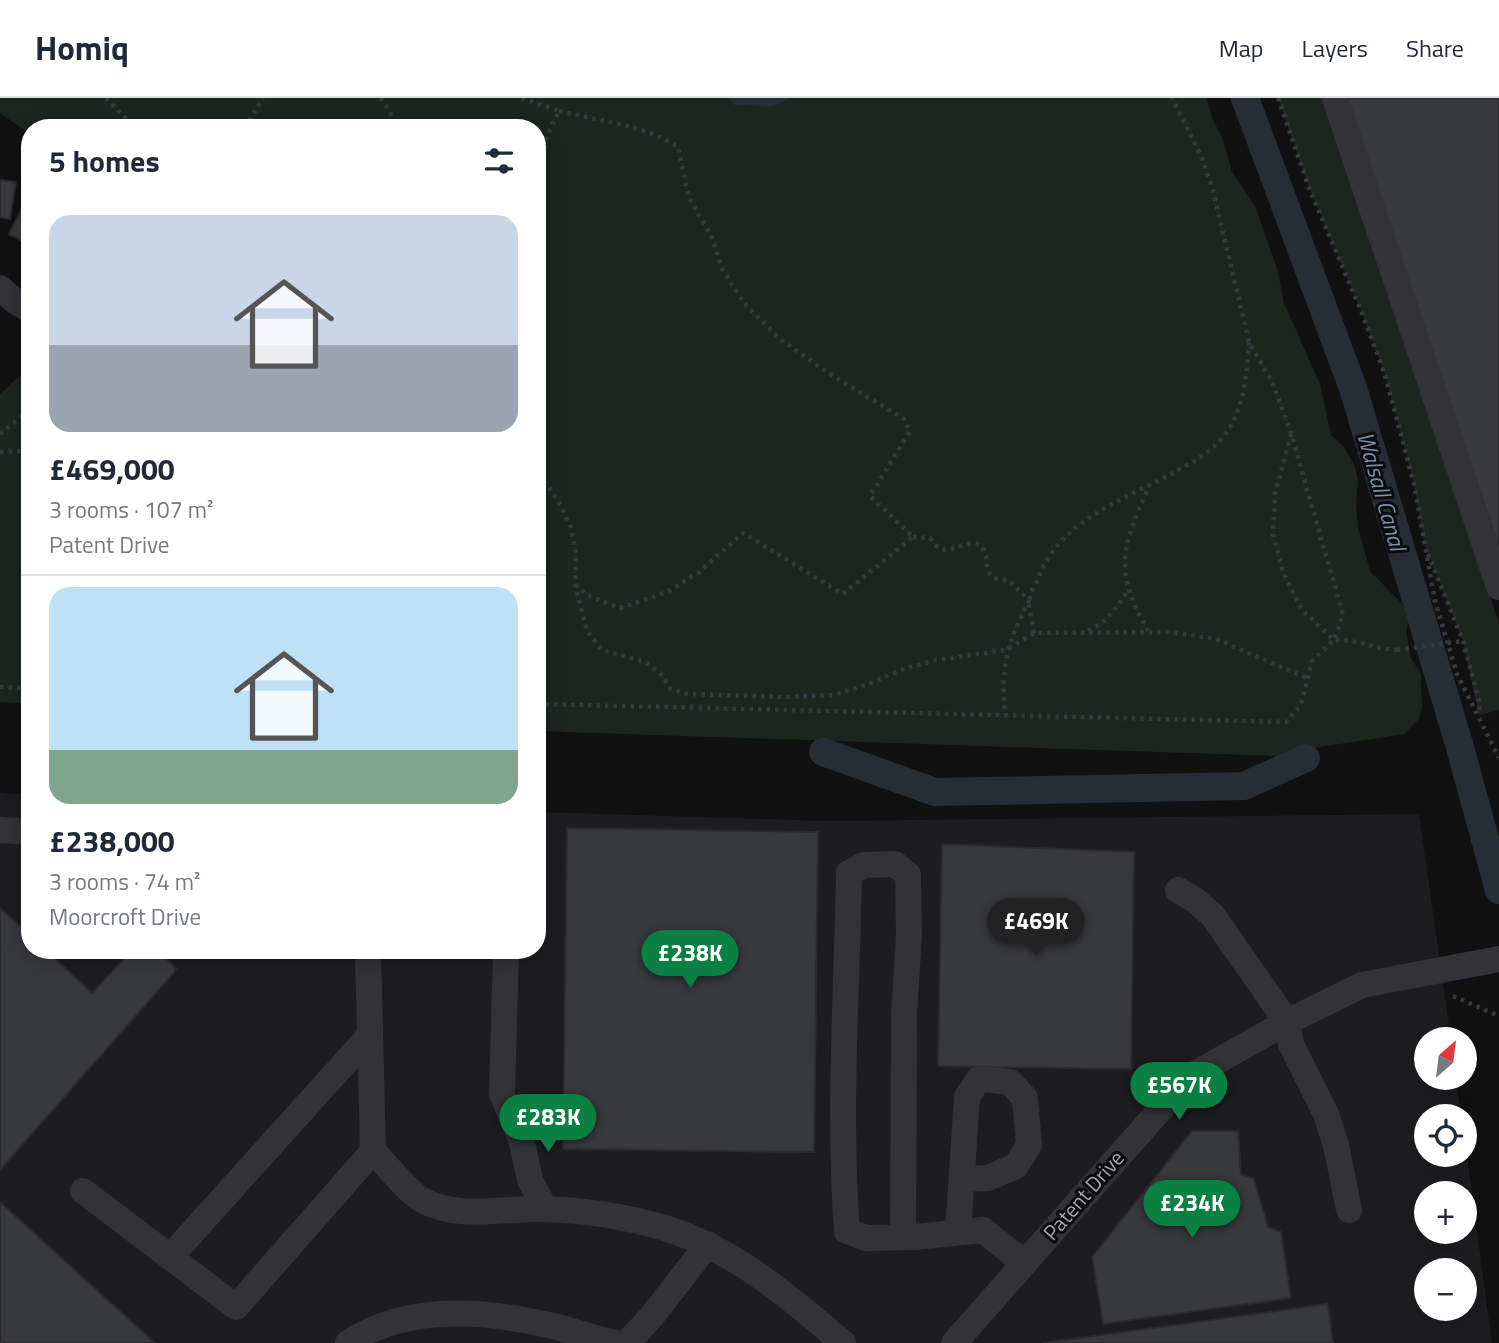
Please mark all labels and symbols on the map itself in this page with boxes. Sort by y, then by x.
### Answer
water label: Walsall Canal [1348,427,1416,557]
pin: £469K [987,898,1085,958]
pin: £238K [641,930,739,990]
north arrow [1414,1027,1477,1090]
pin: £567K [1130,1062,1228,1122]
pin: £283K [499,1094,597,1154]
street label: Patent Drive [1035,1143,1131,1247]
pin: £234K [1143,1180,1241,1240]

